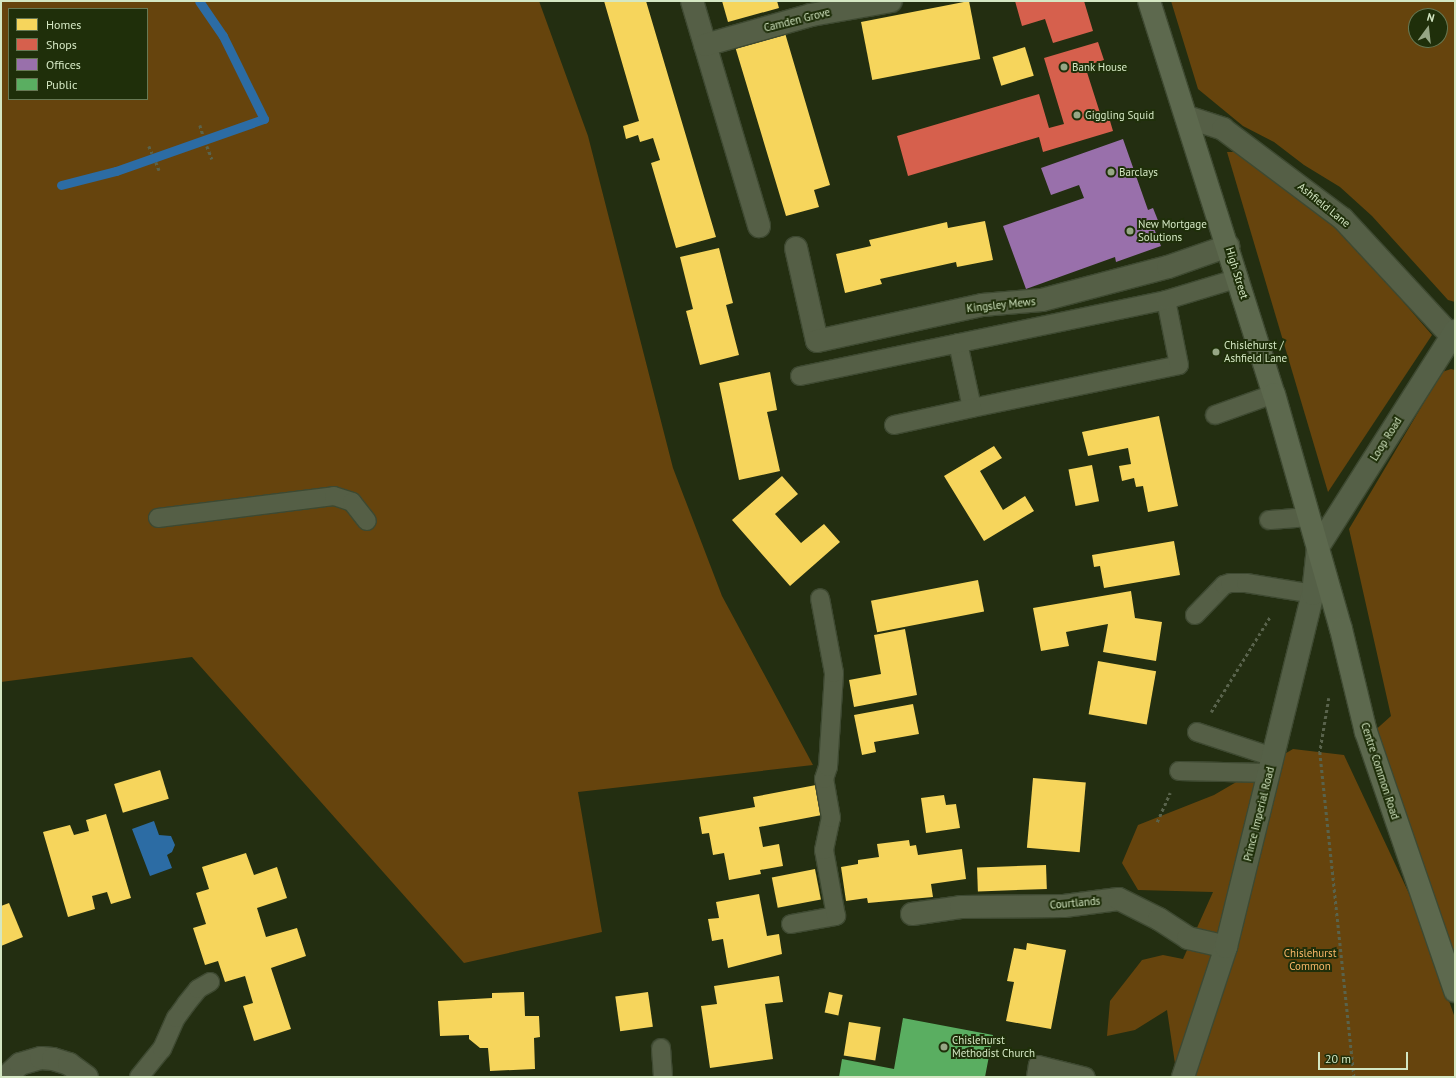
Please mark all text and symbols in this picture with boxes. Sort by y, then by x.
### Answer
street label: Camden Grove [762,5,832,35]
legend [8,8,148,100]
north arrow [1408,8,1448,48]
text: N [1426,10,1436,25]
text: Homes [46,17,81,32]
text: Shops [46,37,77,52]
text: Offices [46,57,81,72]
place label: Bank House [1072,60,1128,74]
marker: Bank House [1059,62,1069,72]
text: Public [46,77,77,92]
place label: Giggling Squid [1085,108,1154,122]
marker: Giggling Squid [1072,110,1082,120]
place label: Barclays [1119,165,1158,179]
marker: Barclays [1106,167,1116,177]
street label: Ashfield Lane [1295,180,1353,230]
place label: New Mortgage Solutions [1138,218,1207,244]
marker: New Mortgage Solutions [1125,226,1135,236]
street label: High Street [1223,246,1251,300]
street label: Kingsley Mews [966,295,1036,315]
place label: Chislehurst / Ashfield Lane [1224,339,1287,365]
marker: Chislehurst / Ashfield Lane [1211,347,1221,357]
street label: Loop Road [1367,415,1405,463]
street label: Centre Common Road [1358,721,1402,821]
street label: Prince Imperial Road [1241,765,1277,863]
street label: Courtlands [1049,894,1101,912]
park label: Chislehurst Common [1284,947,1336,973]
place label: Chislehurst Methodist Church [952,1034,1035,1060]
marker: Chislehurst Methodist Church [939,1042,949,1052]
scale bar [1320,1044,1410,1070]
text: 20 m [1325,1051,1351,1066]

